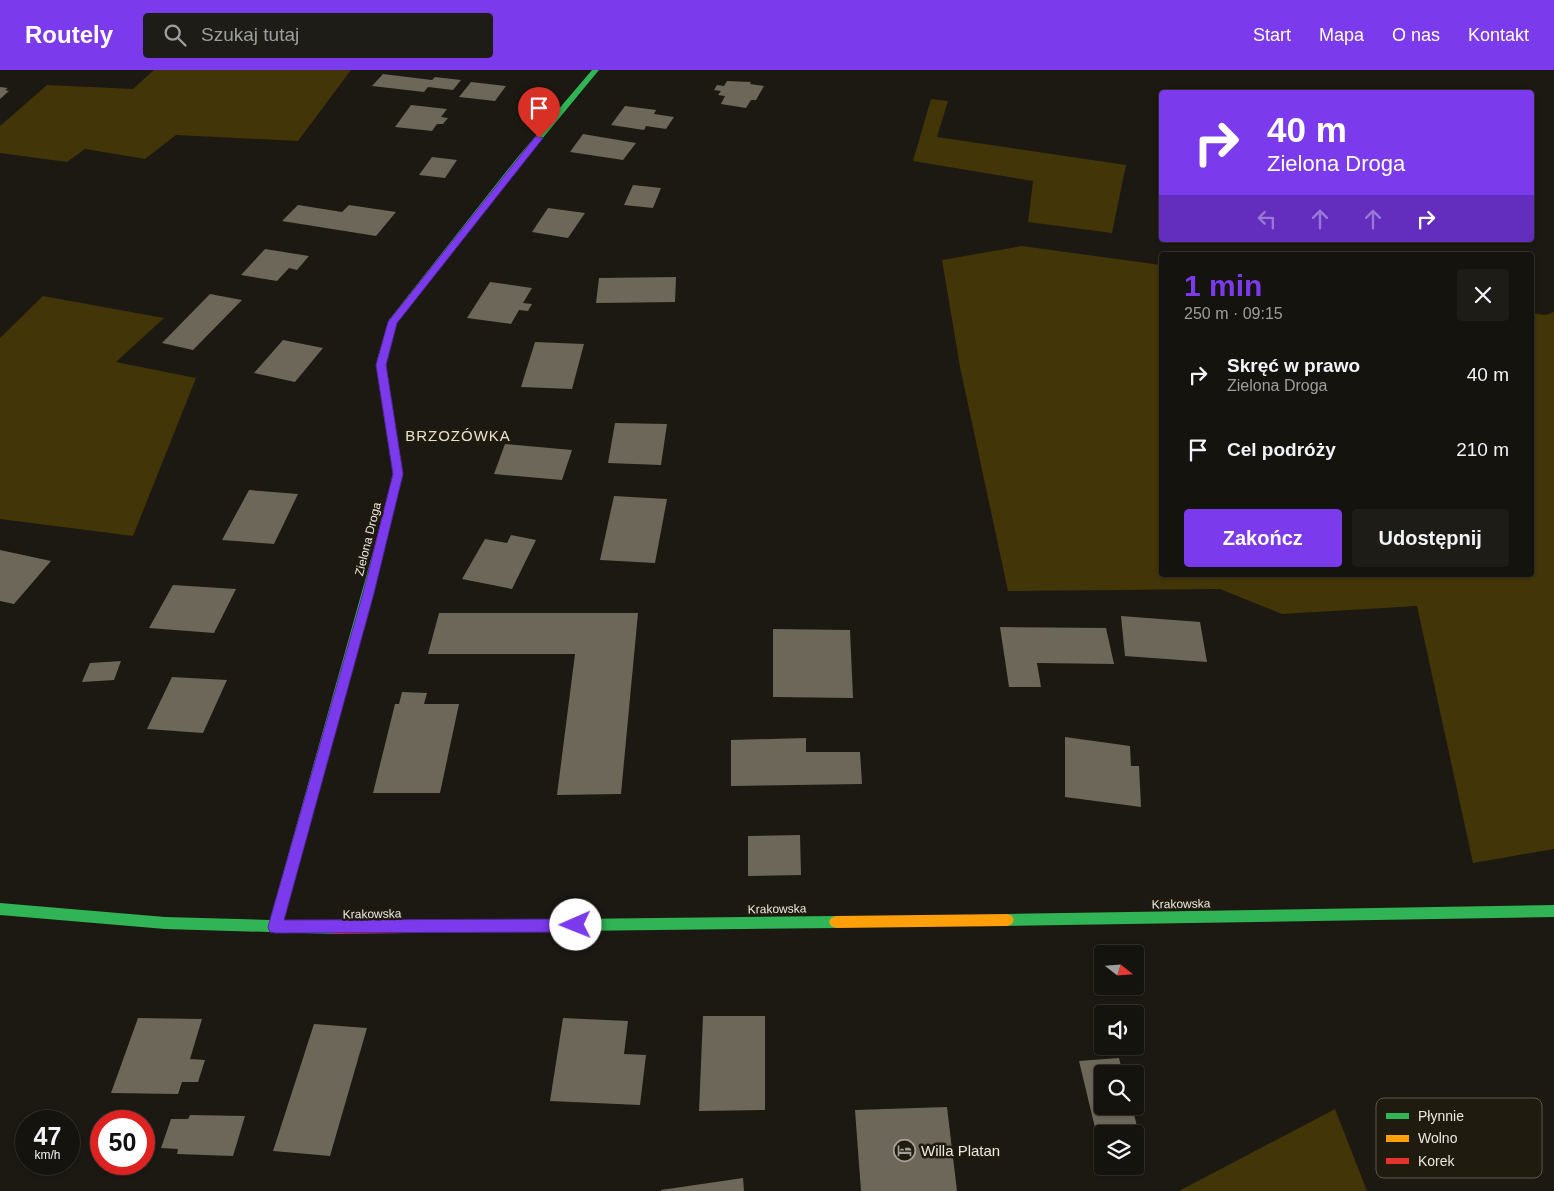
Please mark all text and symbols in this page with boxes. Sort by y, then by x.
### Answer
search box [143,13,493,58]
text: Routely [25,21,113,48]
icon: search [161,21,189,49]
text: Szukaj tutaj [201,24,299,45]
text: Start [1253,25,1291,45]
text: Mapa [1319,25,1364,45]
text: O nas [1392,25,1440,45]
text: Kontakt [1468,25,1529,45]
pin [518,87,560,138]
icon: arrive [525,94,553,122]
icon: right [1184,110,1249,175]
text: 40 m [1267,110,1347,149]
text: Zielona Droga [1267,151,1405,176]
icon: left [1253,205,1281,233]
icon: ahead [1306,205,1334,233]
icon: ahead [1359,205,1387,233]
icon: right [1412,205,1440,233]
text: 1 min [1184,269,1262,302]
button: close [1457,269,1509,321]
text: 250 m · 09:15 [1184,305,1283,322]
text: Skręć w prawo [1227,355,1360,376]
icon: right [1184,361,1212,389]
text: 40 m [1467,364,1509,385]
text: Zielona Droga [1227,377,1328,394]
district label: BRZOZÓWKA [405,427,511,444]
icon: arrive [1184,436,1212,464]
text: Cel podróży [1227,439,1336,460]
text: 210 m [1456,439,1509,460]
street label: Zielona Droga [352,500,384,577]
button: Zakończ [1184,509,1342,567]
button: Udostępnij [1352,509,1509,567]
street label: Krakowska [1152,896,1211,912]
position arrow [549,898,601,950]
street label: Krakowska [748,901,807,917]
street label: Krakowska [343,906,402,922]
north arrow [1094,945,1144,995]
map controls [1094,945,1144,1175]
button: sound [1094,1005,1144,1055]
button: search [1094,1065,1144,1115]
legend [1376,1098,1542,1178]
text: Płynnie [1418,1108,1464,1124]
speed limit sign: 50 [90,1110,155,1175]
text: 47 [34,1122,61,1150]
button: layers [1094,1125,1144,1175]
text: Wolno [1418,1130,1458,1146]
hotel icon: Willa Platan [893,1139,917,1163]
place label: Willa Platan [921,1142,1000,1159]
text: km/h [34,1148,61,1162]
text: Korek [1418,1153,1456,1169]

